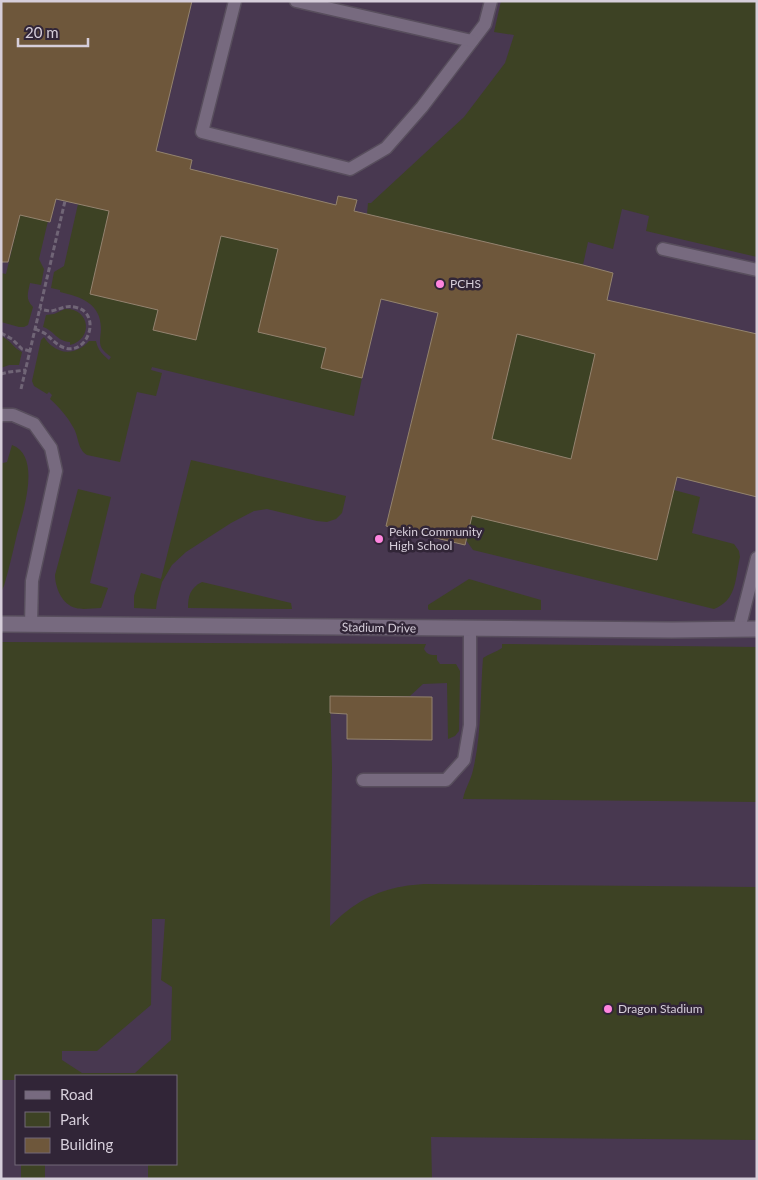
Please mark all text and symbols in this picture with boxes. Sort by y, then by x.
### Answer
scale bar [18,15,88,47]
text: 20 m [25,23,59,41]
place label: PCHS [450,276,481,291]
marker: PCHS [434,278,446,290]
place label: Pekin Community High School [389,524,483,553]
marker: Pekin Community High School [373,533,385,545]
street label: Stadium Drive [342,619,416,636]
place label: Dragon Stadium [618,1001,703,1016]
marker: Dragon Stadium [602,1003,614,1015]
legend [15,1075,178,1165]
text: Road [60,1085,93,1103]
text: Park [60,1110,90,1128]
text: Building [60,1135,113,1153]

